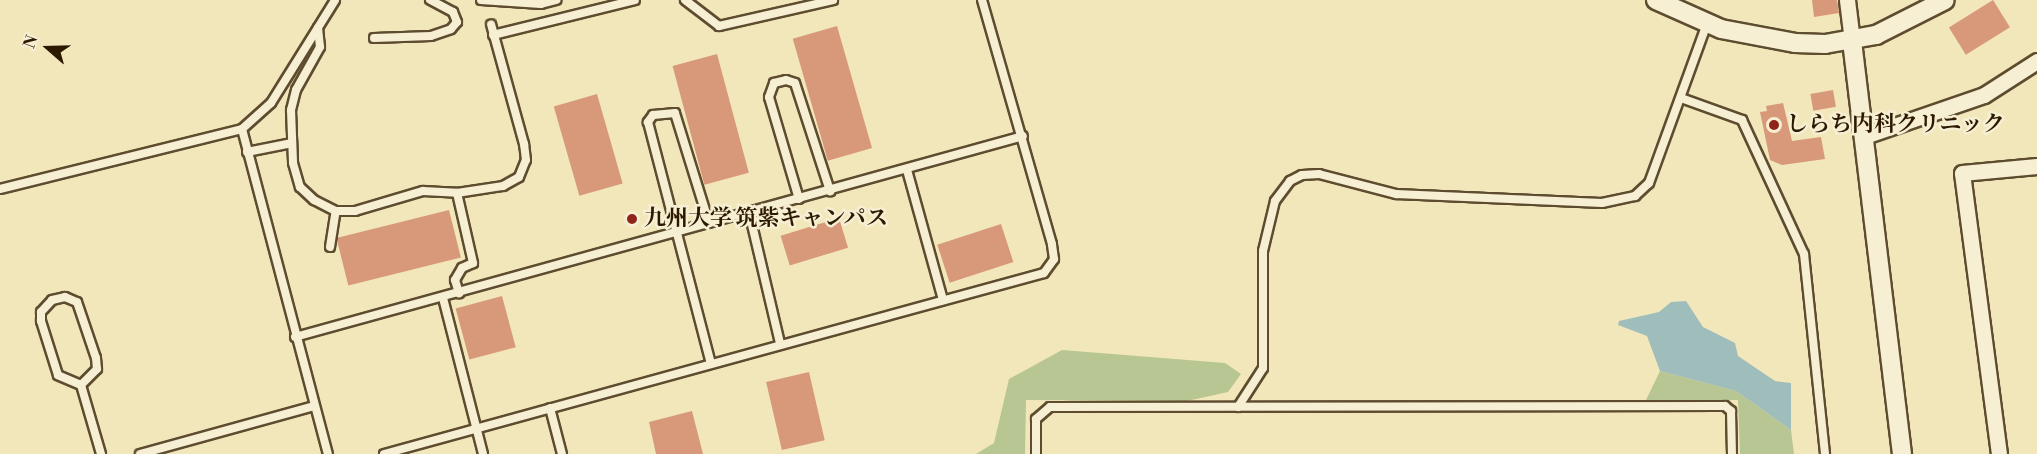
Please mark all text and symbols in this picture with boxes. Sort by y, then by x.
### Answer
north arrow [18,18,78,78]
text: N [20,32,43,51]
place label: しらち内科クリニック [1786,112,2006,138]
marker: しらち内科クリニック [1767,118,1781,132]
place label: 九州大学 筑紫キャンパス [644,206,890,232]
marker: 九州大学 筑紫キャンパス [625,212,639,226]

